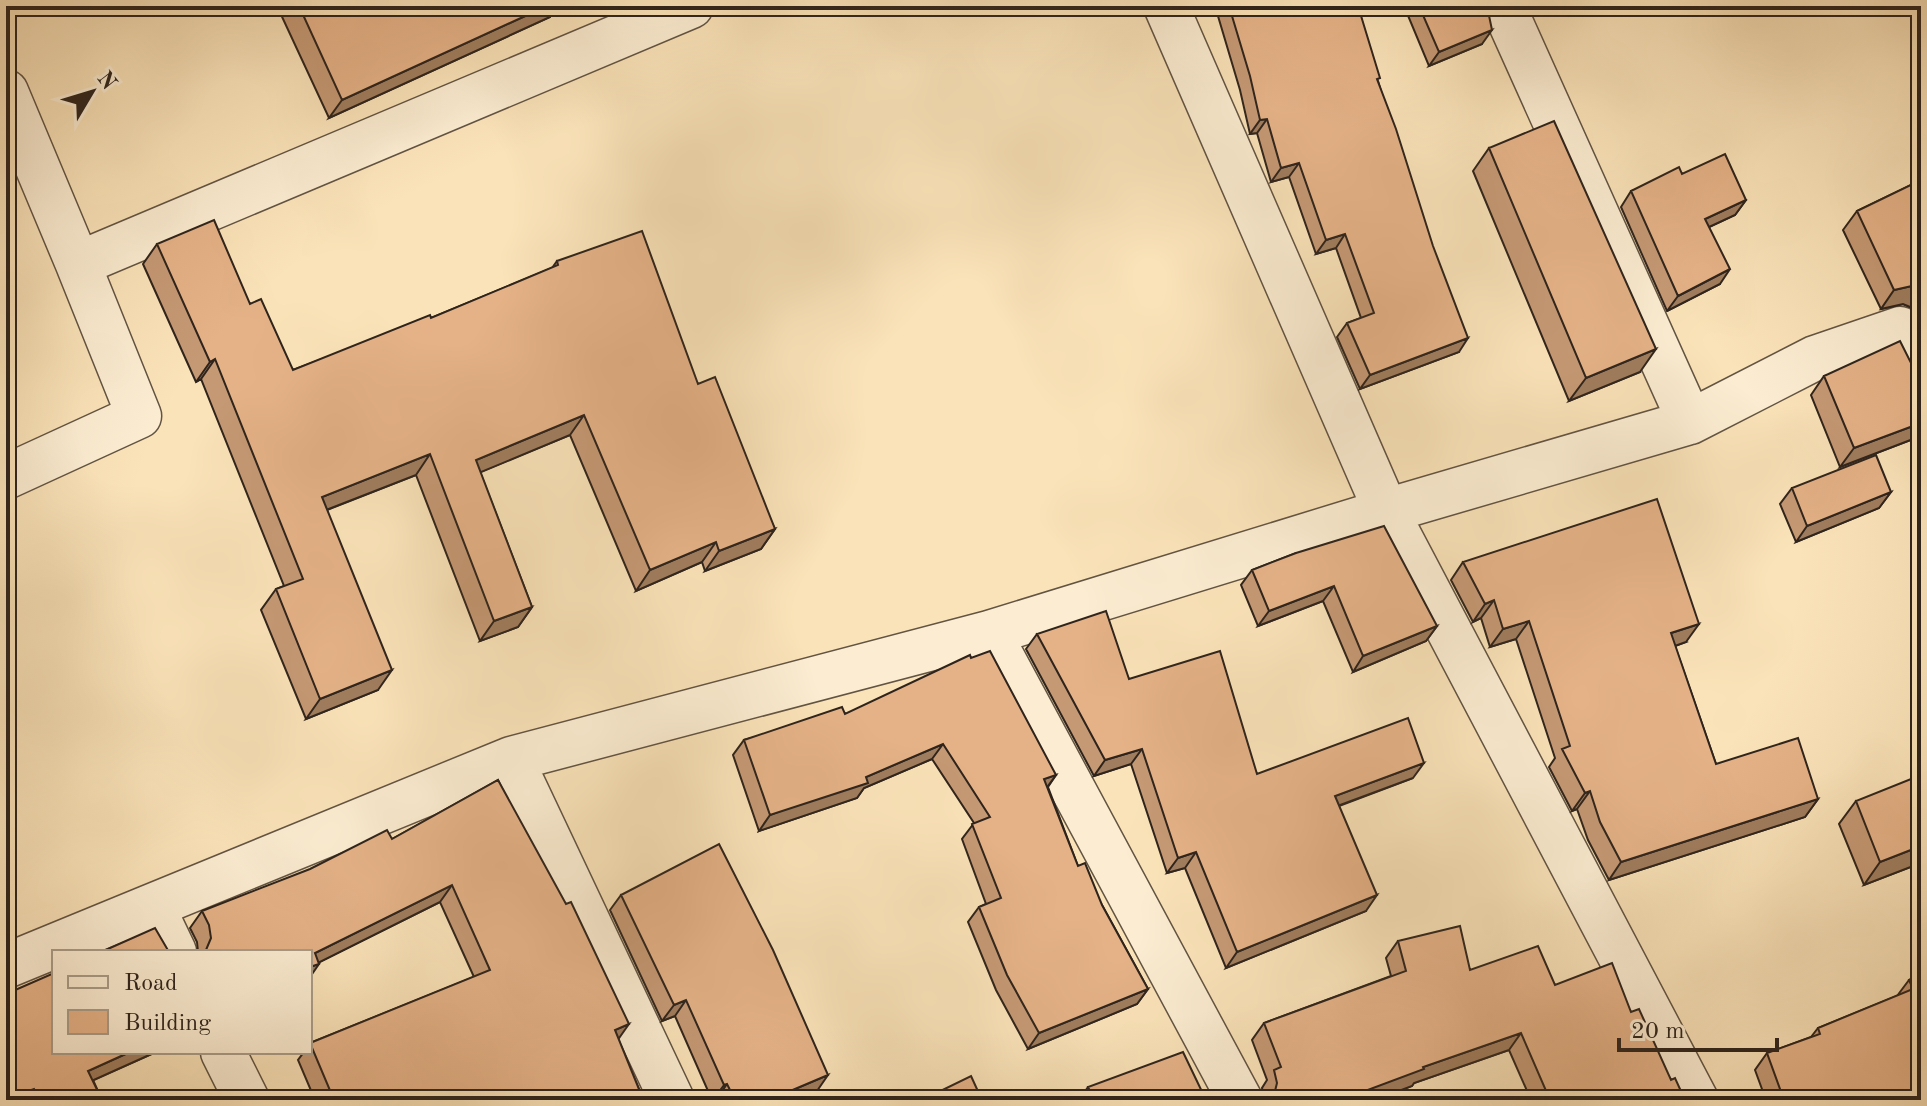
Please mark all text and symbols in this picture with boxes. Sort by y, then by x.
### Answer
north arrow [52,52,132,132]
text: N [92,68,120,94]
legend [52,950,312,1054]
text: Road [124,972,177,996]
scale bar [1619,1002,1777,1052]
text: Building [124,1012,211,1036]
text: 20 m [1631,1020,1685,1044]

